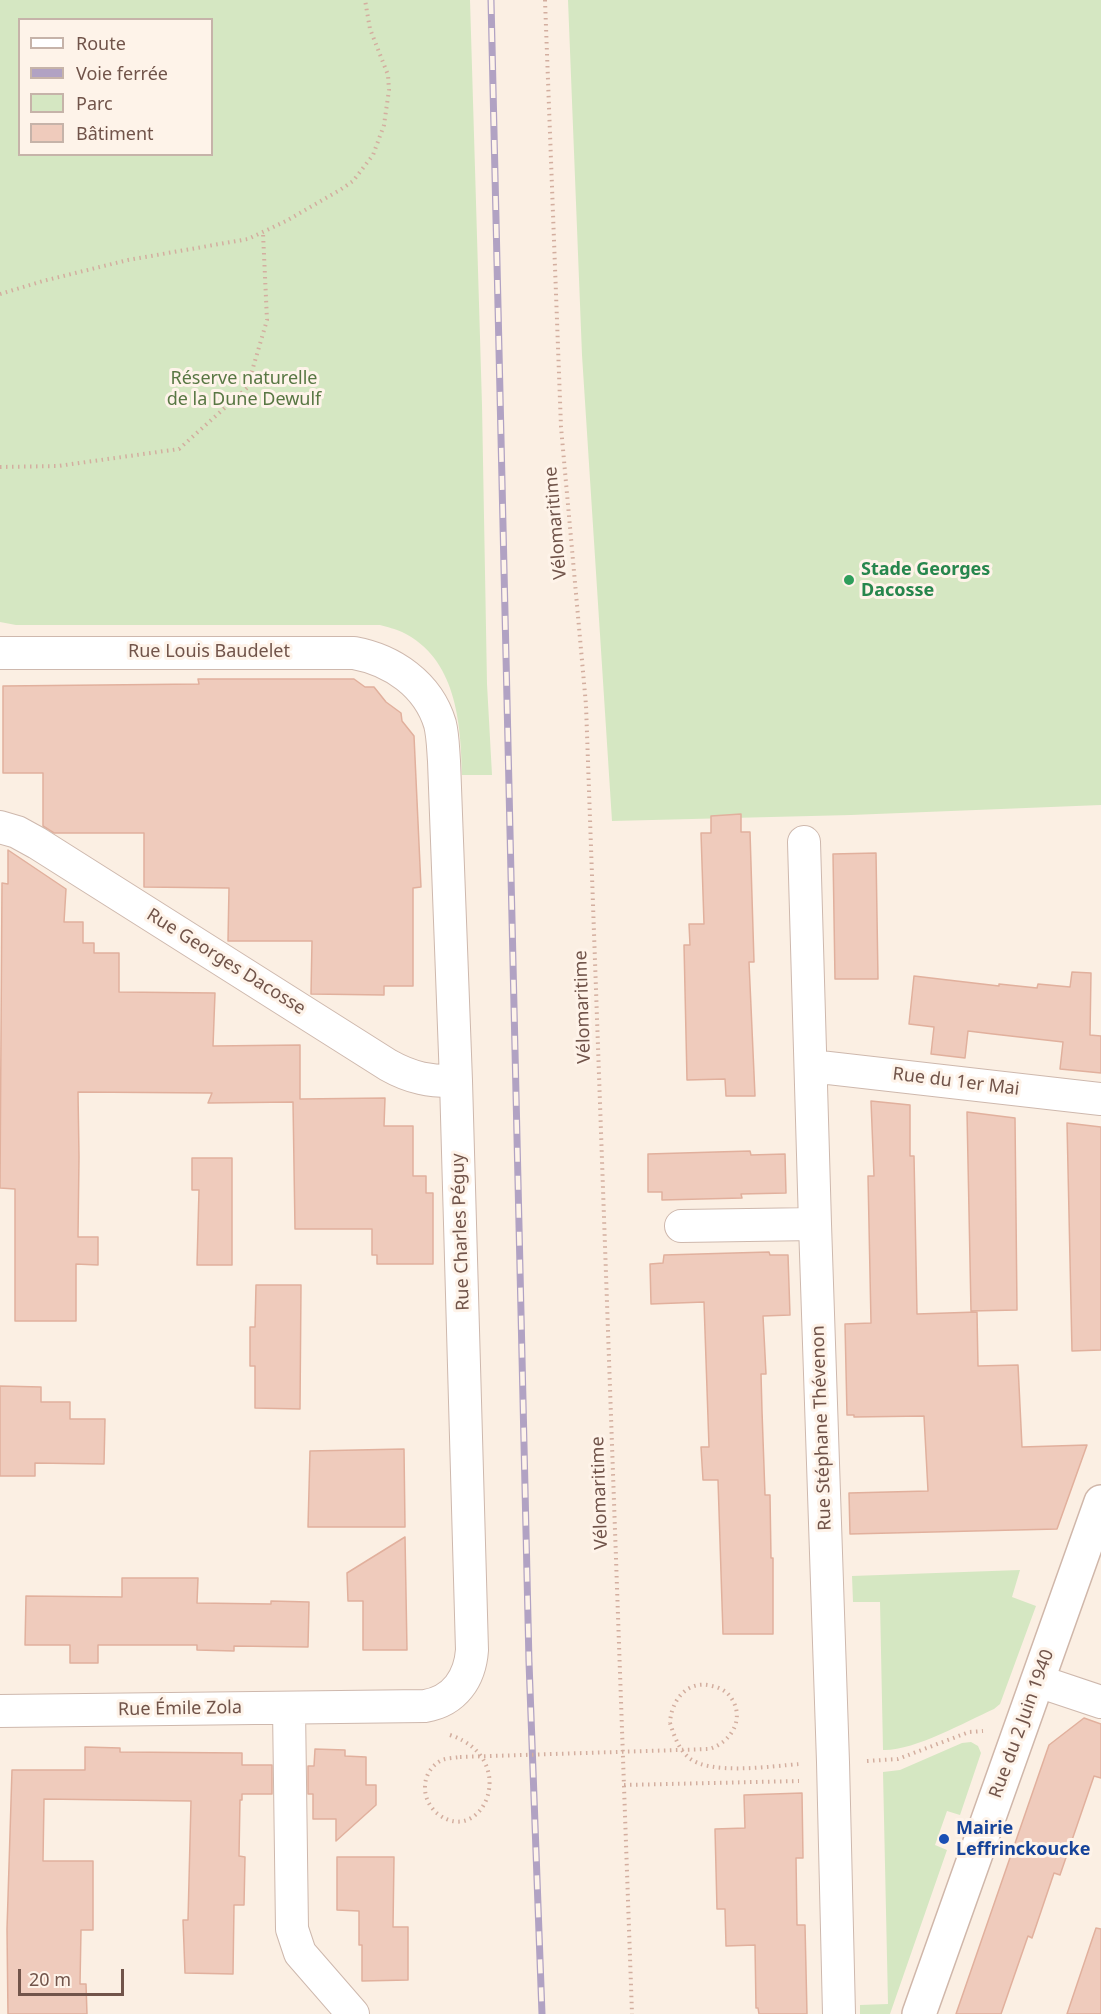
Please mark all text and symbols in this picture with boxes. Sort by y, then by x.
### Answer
legend [18,18,213,156]
text: Route [76,31,126,55]
text: Voie ferrée [76,61,168,85]
text: Parc [76,91,113,115]
text: Bâtiment [76,121,154,145]
park label: Réserve naturelle de la Dune Dewulf [167,368,321,410]
street label: Vélomaritime [540,466,572,580]
place label: Stade Georges Dacosse [861,559,990,602]
marker: Stade Georges Dacosse [842,573,856,587]
street label: Rue Louis Baudelet [128,641,290,663]
street label: Rue Georges Dacosse [143,904,309,1020]
street label: Vélomaritime [570,950,596,1064]
street label: Rue du 1er Mai [891,1064,1021,1100]
street label: Rue Charles Péguy [447,1153,475,1311]
street label: Rue Stéphane Thévenon [808,1325,836,1531]
street label: Vélomaritime [587,1436,613,1550]
street label: Rue du 2 Juin 1940 [985,1647,1059,1801]
street label: Rue Émile Zola [118,1697,242,1721]
place label: Mairie Leffrinckoucke [956,1818,1090,1860]
marker: Mairie Leffrinckoucke [937,1832,951,1846]
scale bar [21,1957,128,1995]
text: 20 m [29,1967,71,1991]

